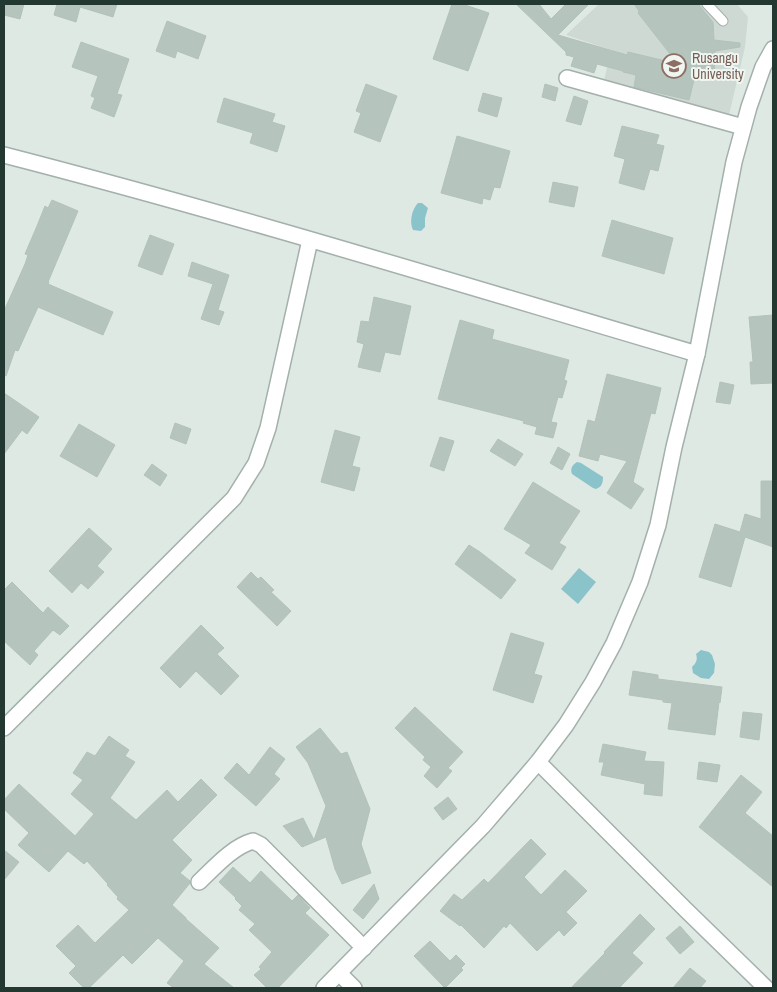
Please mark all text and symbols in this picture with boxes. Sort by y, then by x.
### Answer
place label: Rusangu University [692,49,744,83]
school or university icon: Rusangu University [661,53,687,79]

